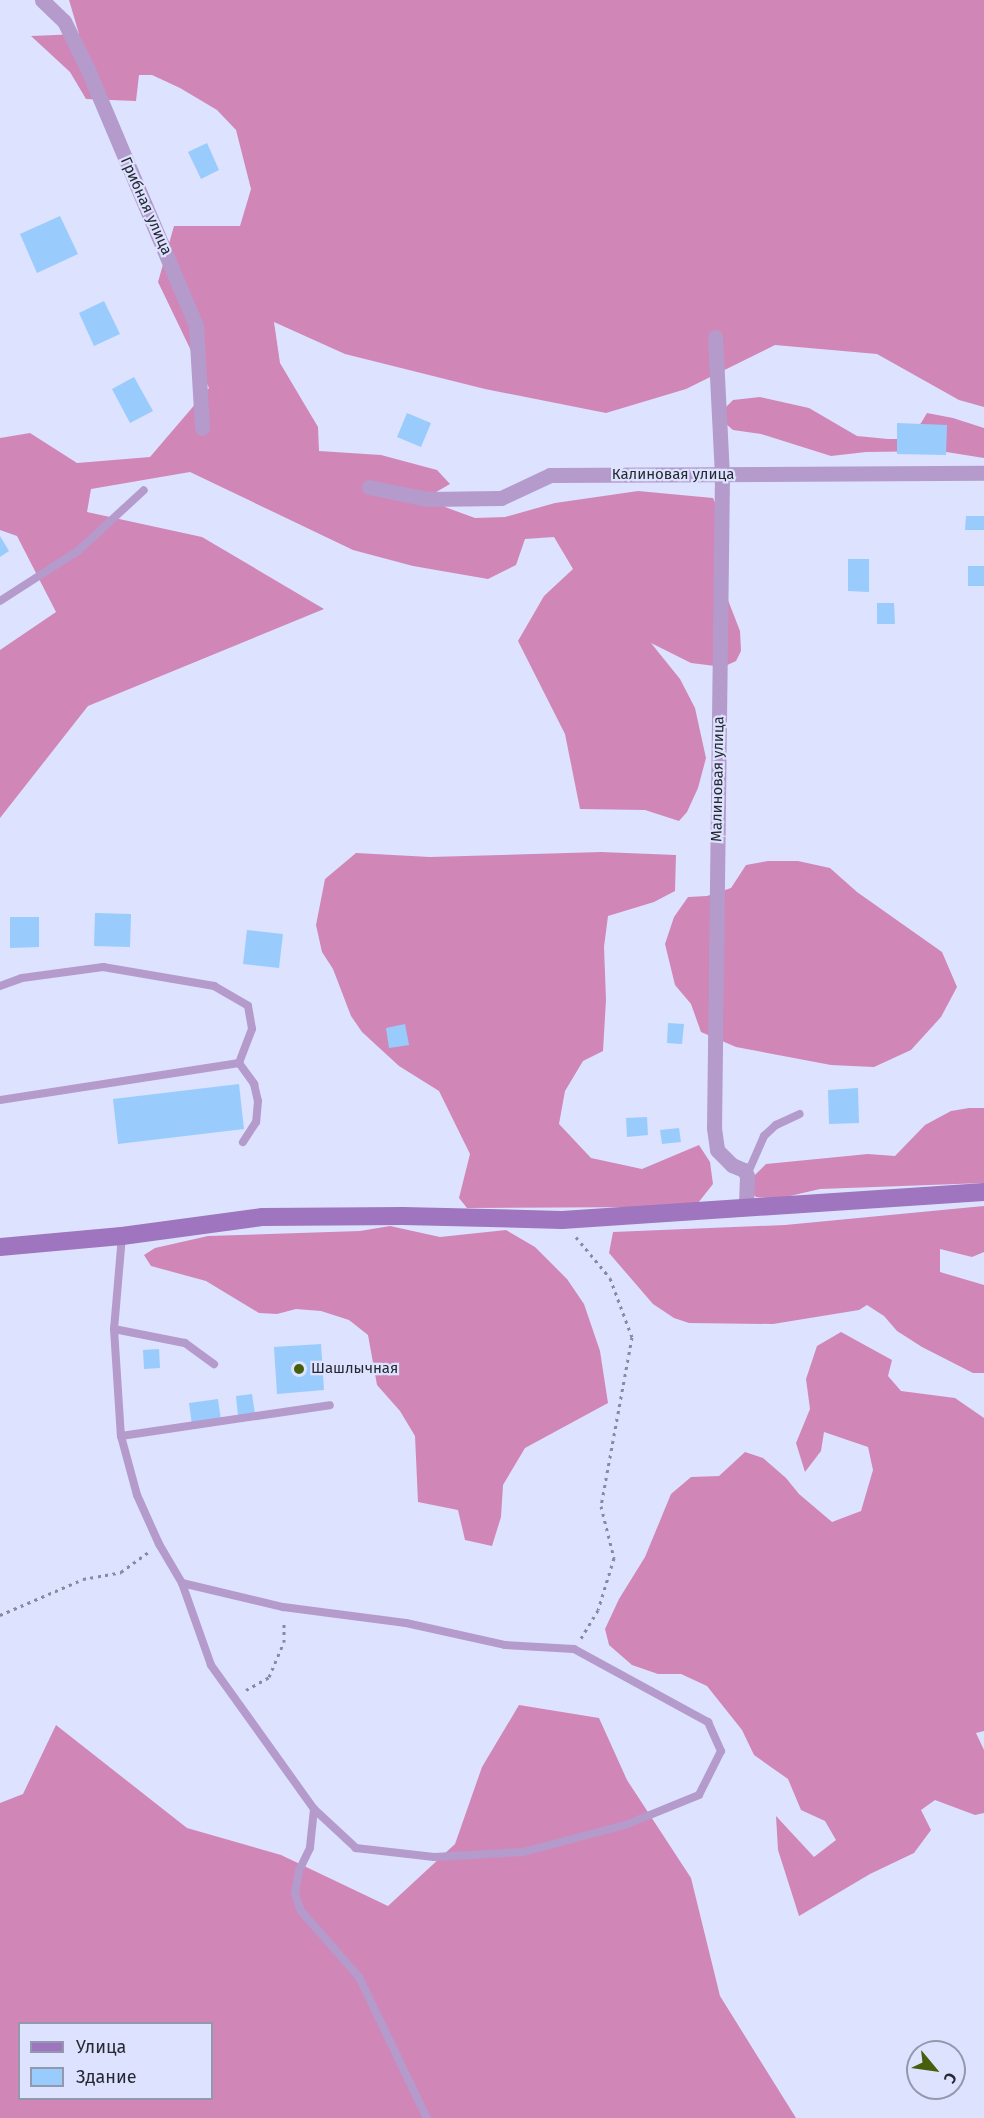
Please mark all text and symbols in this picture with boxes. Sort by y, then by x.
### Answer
street label: Грибная улица [116,154,176,258]
street label: Калиновая улица [612,466,734,484]
street label: Малиновая улица [708,716,728,842]
place label: Шашлычная [311,1360,398,1378]
marker: Шашлычная [292,1362,306,1376]
legend [18,2022,213,2100]
text: Улица [76,2036,126,2058]
north arrow [906,2040,966,2100]
text: Здание [76,2066,137,2088]
text: С [940,2069,961,2087]

